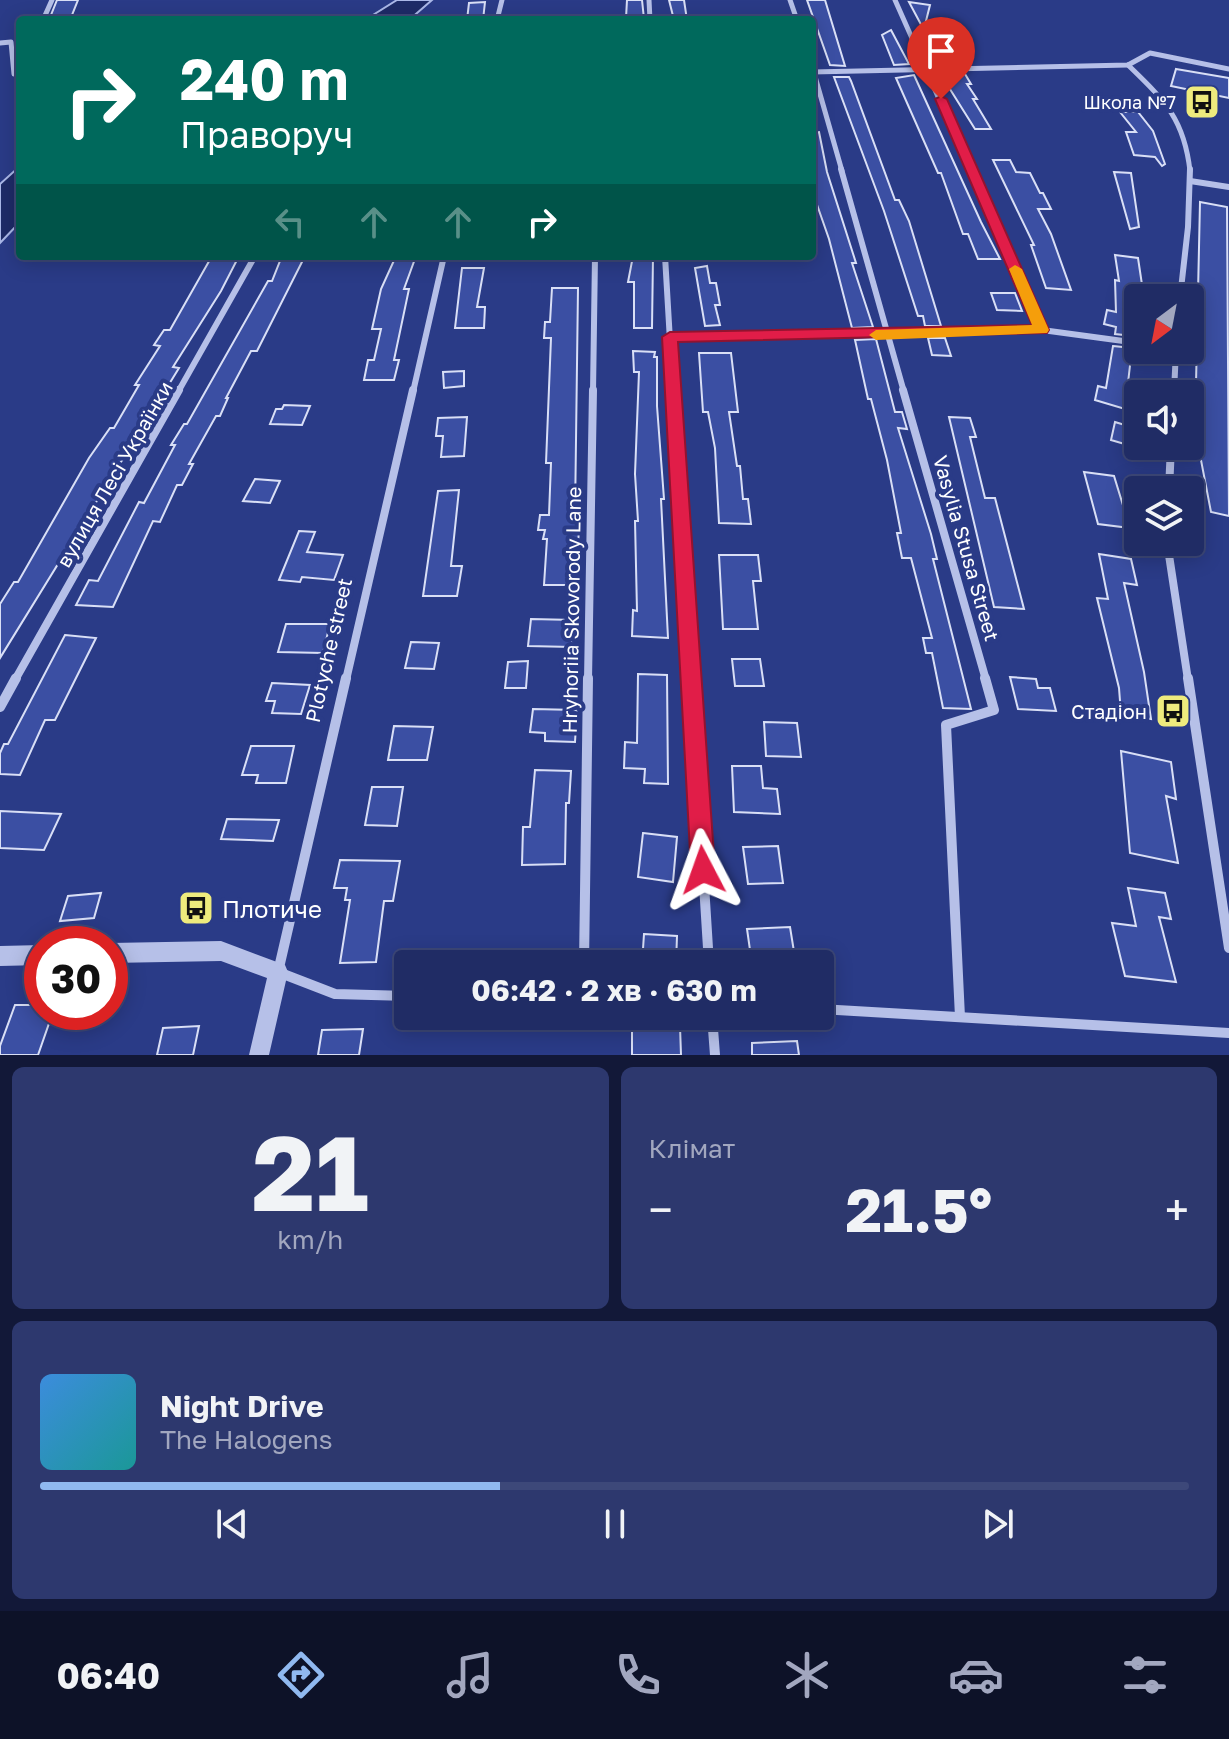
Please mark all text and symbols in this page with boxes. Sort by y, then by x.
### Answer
pin [907,17,975,99]
icon: arrive [919,29,963,73]
text: 240 m [180,45,349,112]
icon: right [48,48,152,152]
bus stop icon: Школа №7 [1183,83,1221,121]
place label: Школа №7 [1083,91,1176,113]
text: Праворуч [180,113,353,156]
icon: left [268,200,312,244]
icon: ahead [352,200,396,244]
icon: ahead [436,200,480,244]
icon: right [520,200,564,244]
north arrow [1124,284,1204,364]
map controls [1124,284,1204,556]
street label: вулиця Лесі Українки [51,377,177,571]
button: sound [1124,380,1204,460]
street label: Vasylia Stusa Street [929,452,1005,644]
button: layers [1124,476,1204,556]
street label: Hryhoriia Skovorody Lane [557,486,585,734]
street label: Plotyche street [300,575,356,725]
bus stop icon: Стадіон [1154,692,1192,730]
place label: Стадіон [1071,699,1147,723]
position arrow [661,828,745,912]
bus stop icon: Плотиче [177,889,215,927]
place label: Плотиче [222,894,322,923]
speed limit sign: 30 [24,926,128,1030]
text: 06:42 · 2 хв · 630 m [471,972,757,1008]
text: 21 [252,1109,369,1234]
text: Клімат [649,1133,735,1164]
text: 21.5° [845,1173,992,1245]
text: − [649,1183,673,1236]
text: + [1165,1183,1189,1236]
text: km/h [277,1224,343,1255]
text: Night Drive [160,1388,324,1424]
text: The Halogens [160,1424,333,1455]
icon: previous [210,1502,254,1546]
icon: pause [593,1502,637,1546]
icon: next [976,1502,1020,1546]
icon: directions [273,1647,329,1703]
icon: music [442,1647,498,1703]
icon: phone [610,1647,666,1703]
icon: climate [779,1647,835,1703]
icon: car [948,1647,1004,1703]
icon: filters [1117,1647,1173,1703]
text: 06:40 [56,1654,160,1697]

